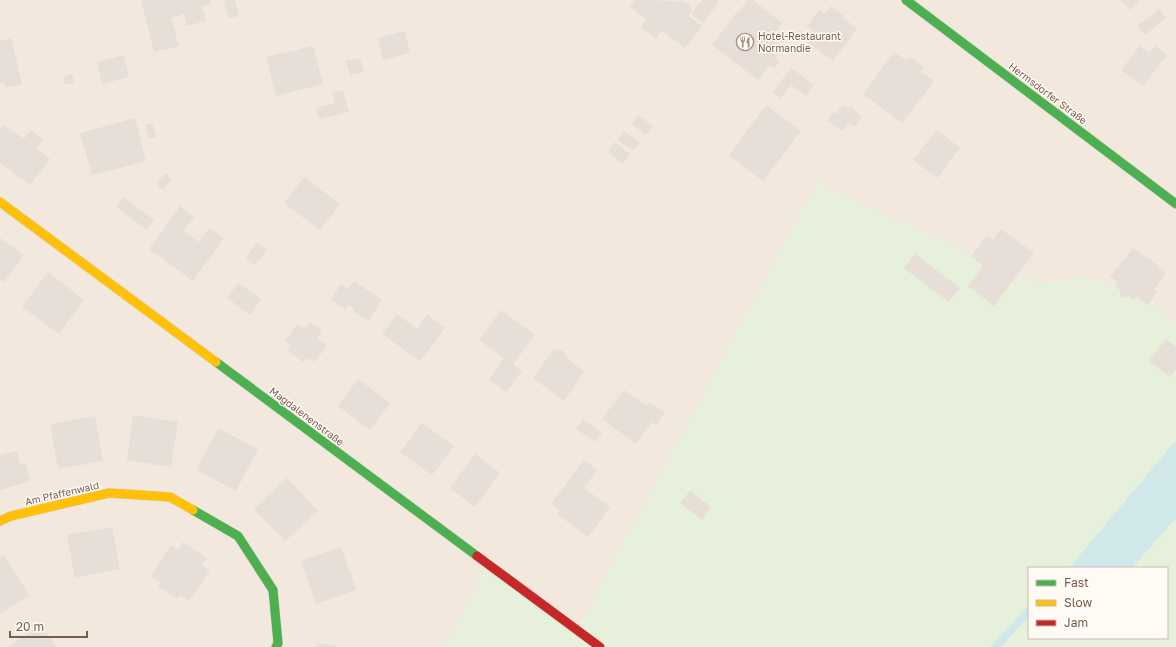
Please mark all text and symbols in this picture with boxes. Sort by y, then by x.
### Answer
place label: Hotel-Restaurant Normandie [758,30,841,54]
restaurant icon: Hotel-Restaurant Normandie [735,32,755,52]
street label: Hermsdorfer Straße [1007,60,1090,126]
street label: Magdalenenstraße [268,384,347,448]
street label: Am Pfaffenwald [24,479,100,507]
legend [1028,567,1168,639]
text: Fast [1064,575,1089,590]
text: Slow [1064,595,1092,610]
scale bar [10,613,87,639]
text: Jam [1064,615,1088,630]
text: 20 m [16,619,44,634]

